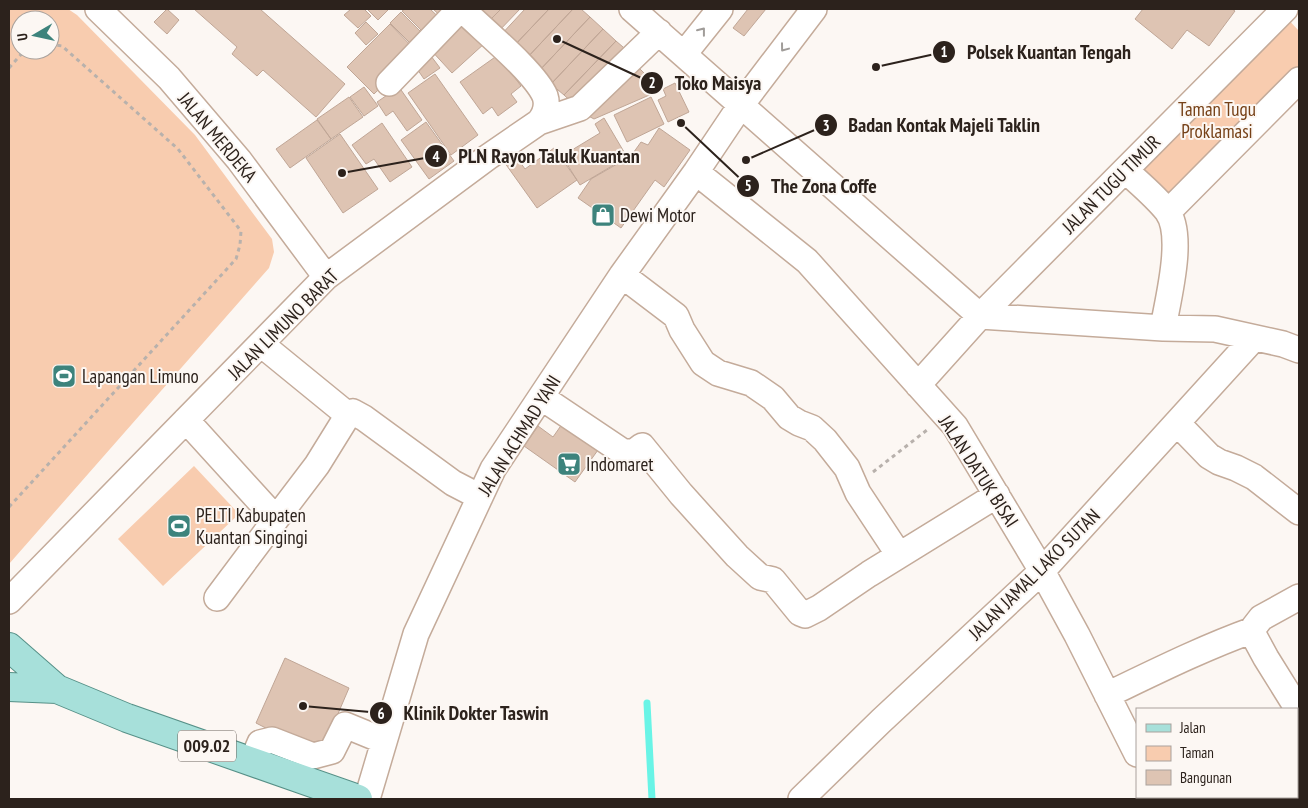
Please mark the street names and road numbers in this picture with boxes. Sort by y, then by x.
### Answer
street label: JALAN MERDEKA [173,86,263,187]
street label: JALAN TUGU TIMUR [1056,130,1165,239]
street label: JALAN LIMUNO BARAT [222,263,344,385]
street label: JALAN ACHMAD YANI [472,370,566,501]
street label: JALAN DATUK BISAI [933,410,1024,531]
street label: JALAN JAMAL LAKO SUTAN [963,503,1105,645]
road number: 009.02 [178,730,236,761]

